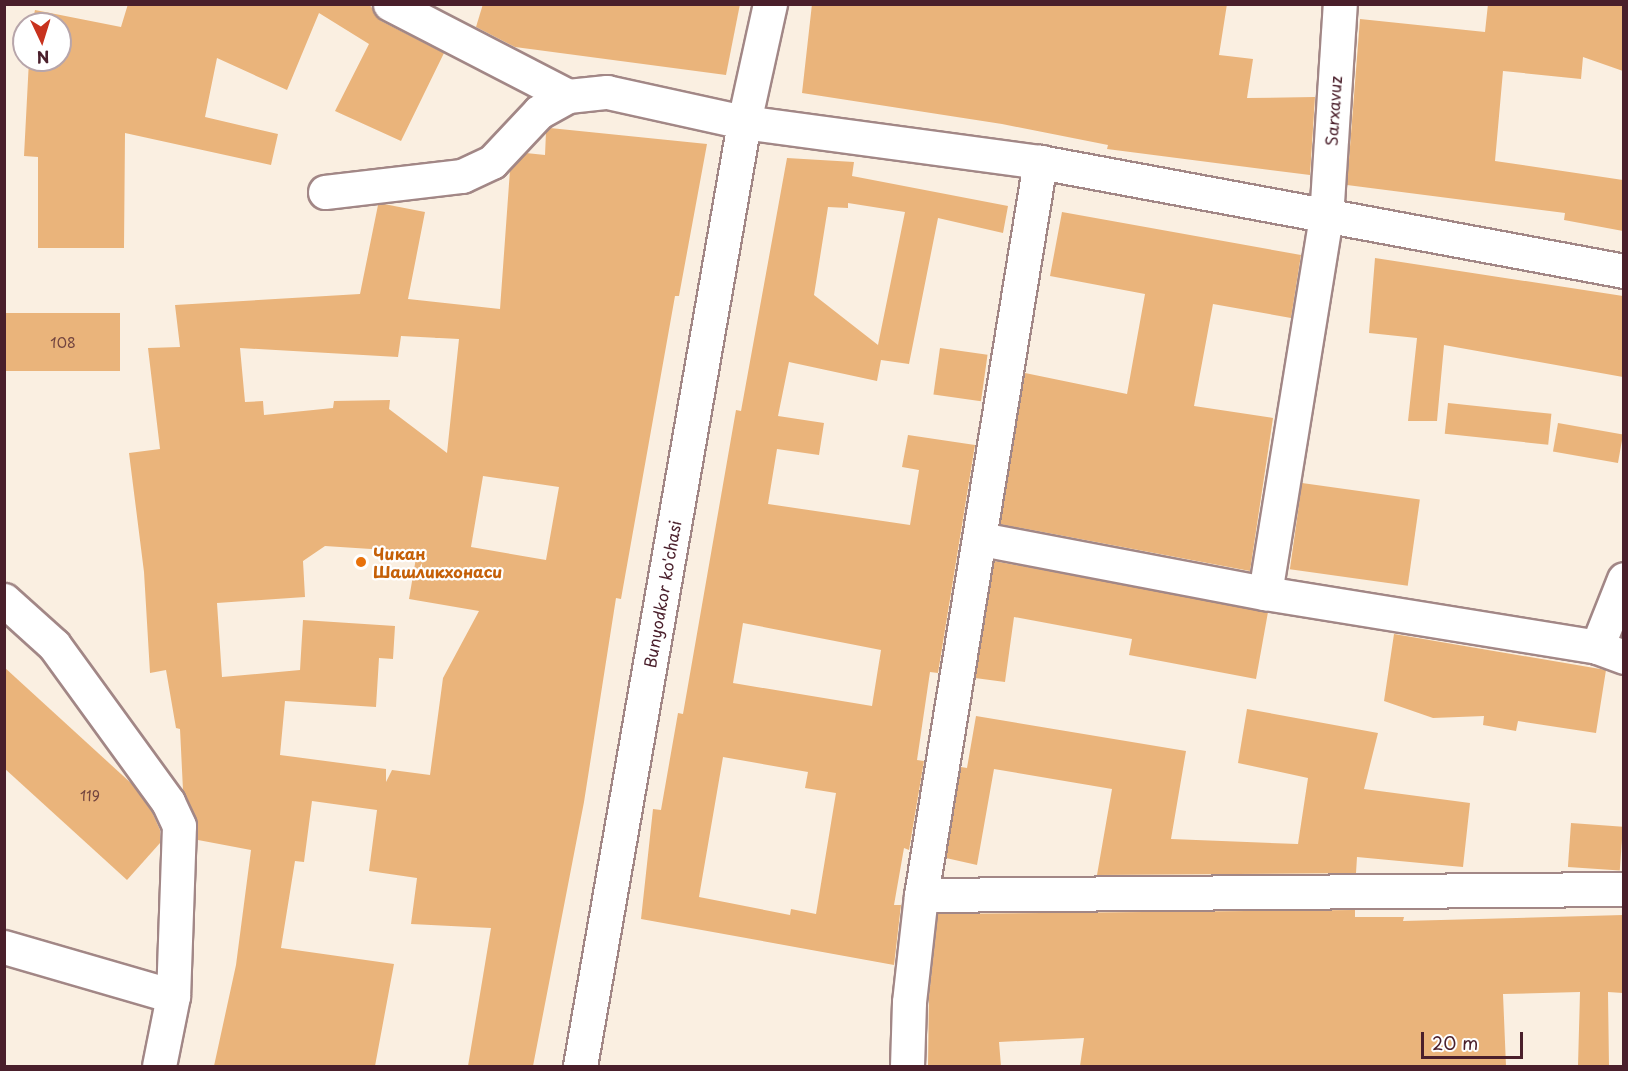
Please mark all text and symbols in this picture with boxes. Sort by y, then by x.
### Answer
north arrow [12,12,72,72]
text: N [36,46,50,70]
street label: Sarxavuz [1321,75,1345,147]
house number: 108 [50,335,76,351]
street label: Bunyodkor ko'chasi [640,519,684,669]
place label: Чикан Шашликхонаси [373,543,502,581]
marker: Чикан Шашликхонаси [354,555,368,569]
house number: 119 [80,788,100,804]
scale bar [1424,1020,1526,1058]
text: 20 m [1432,1029,1478,1056]

